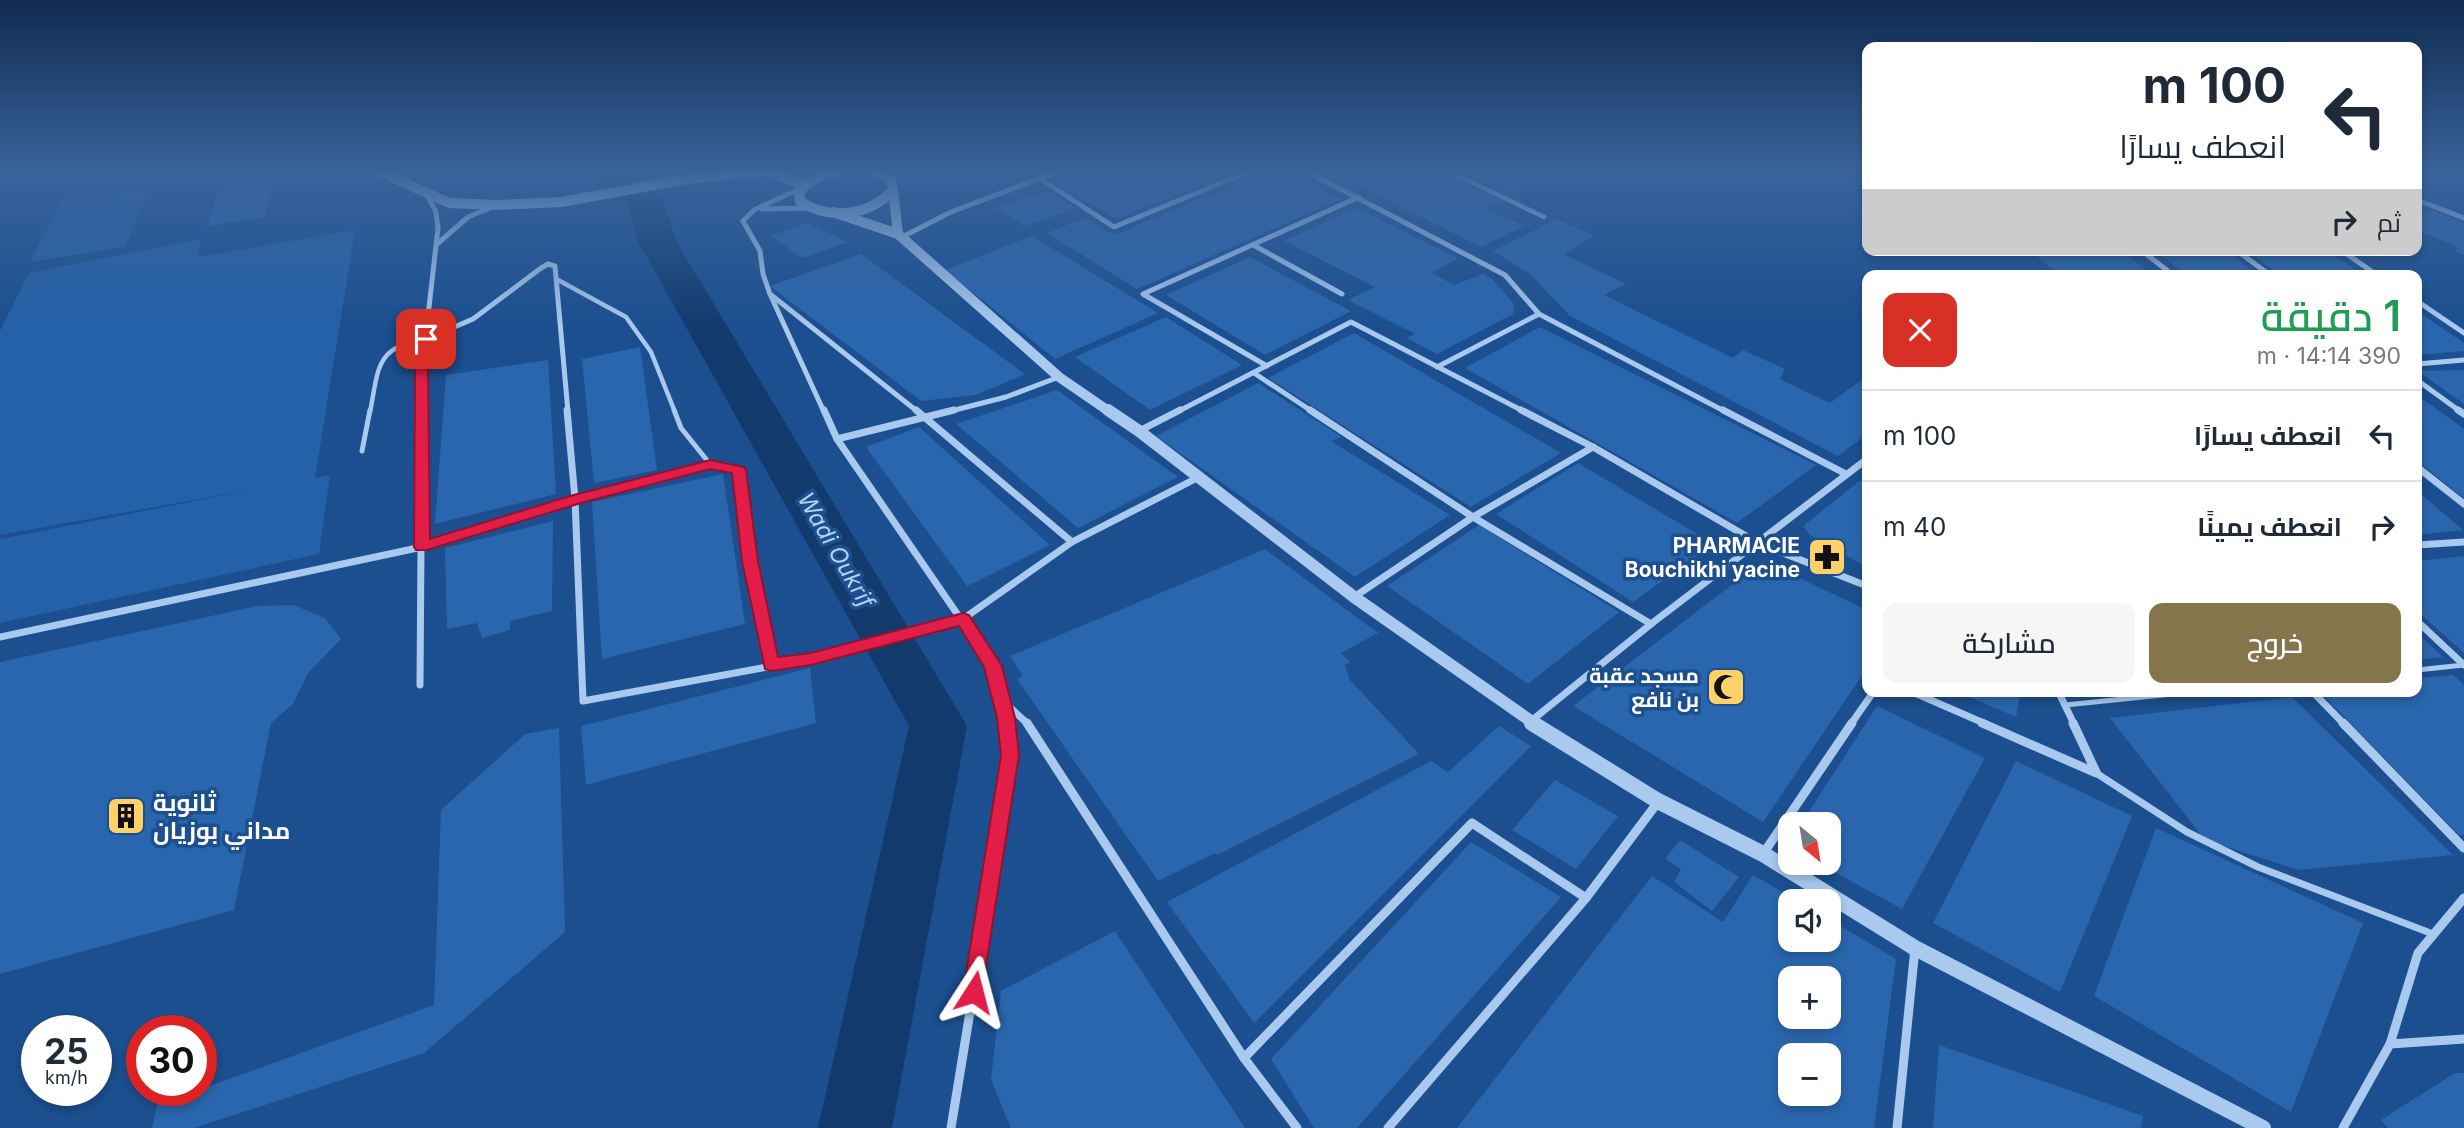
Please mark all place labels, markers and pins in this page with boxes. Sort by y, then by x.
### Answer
pin [396,309,456,369]
place label: PHARMACIE Bouchikhi yacine [1625,533,1800,582]
pharmacy icon: PHARMACIE Bouchikhi yacine [1806,536,1848,578]
place label: مسجد عقبة بن نافع [1589,663,1699,714]
mosque icon: مسجد عقبة بن نافع [1705,666,1747,708]
place label: ثانوية مداني بوزيان [153,788,290,850]
building icon: ثانوية مداني بوزيان [105,795,147,837]

